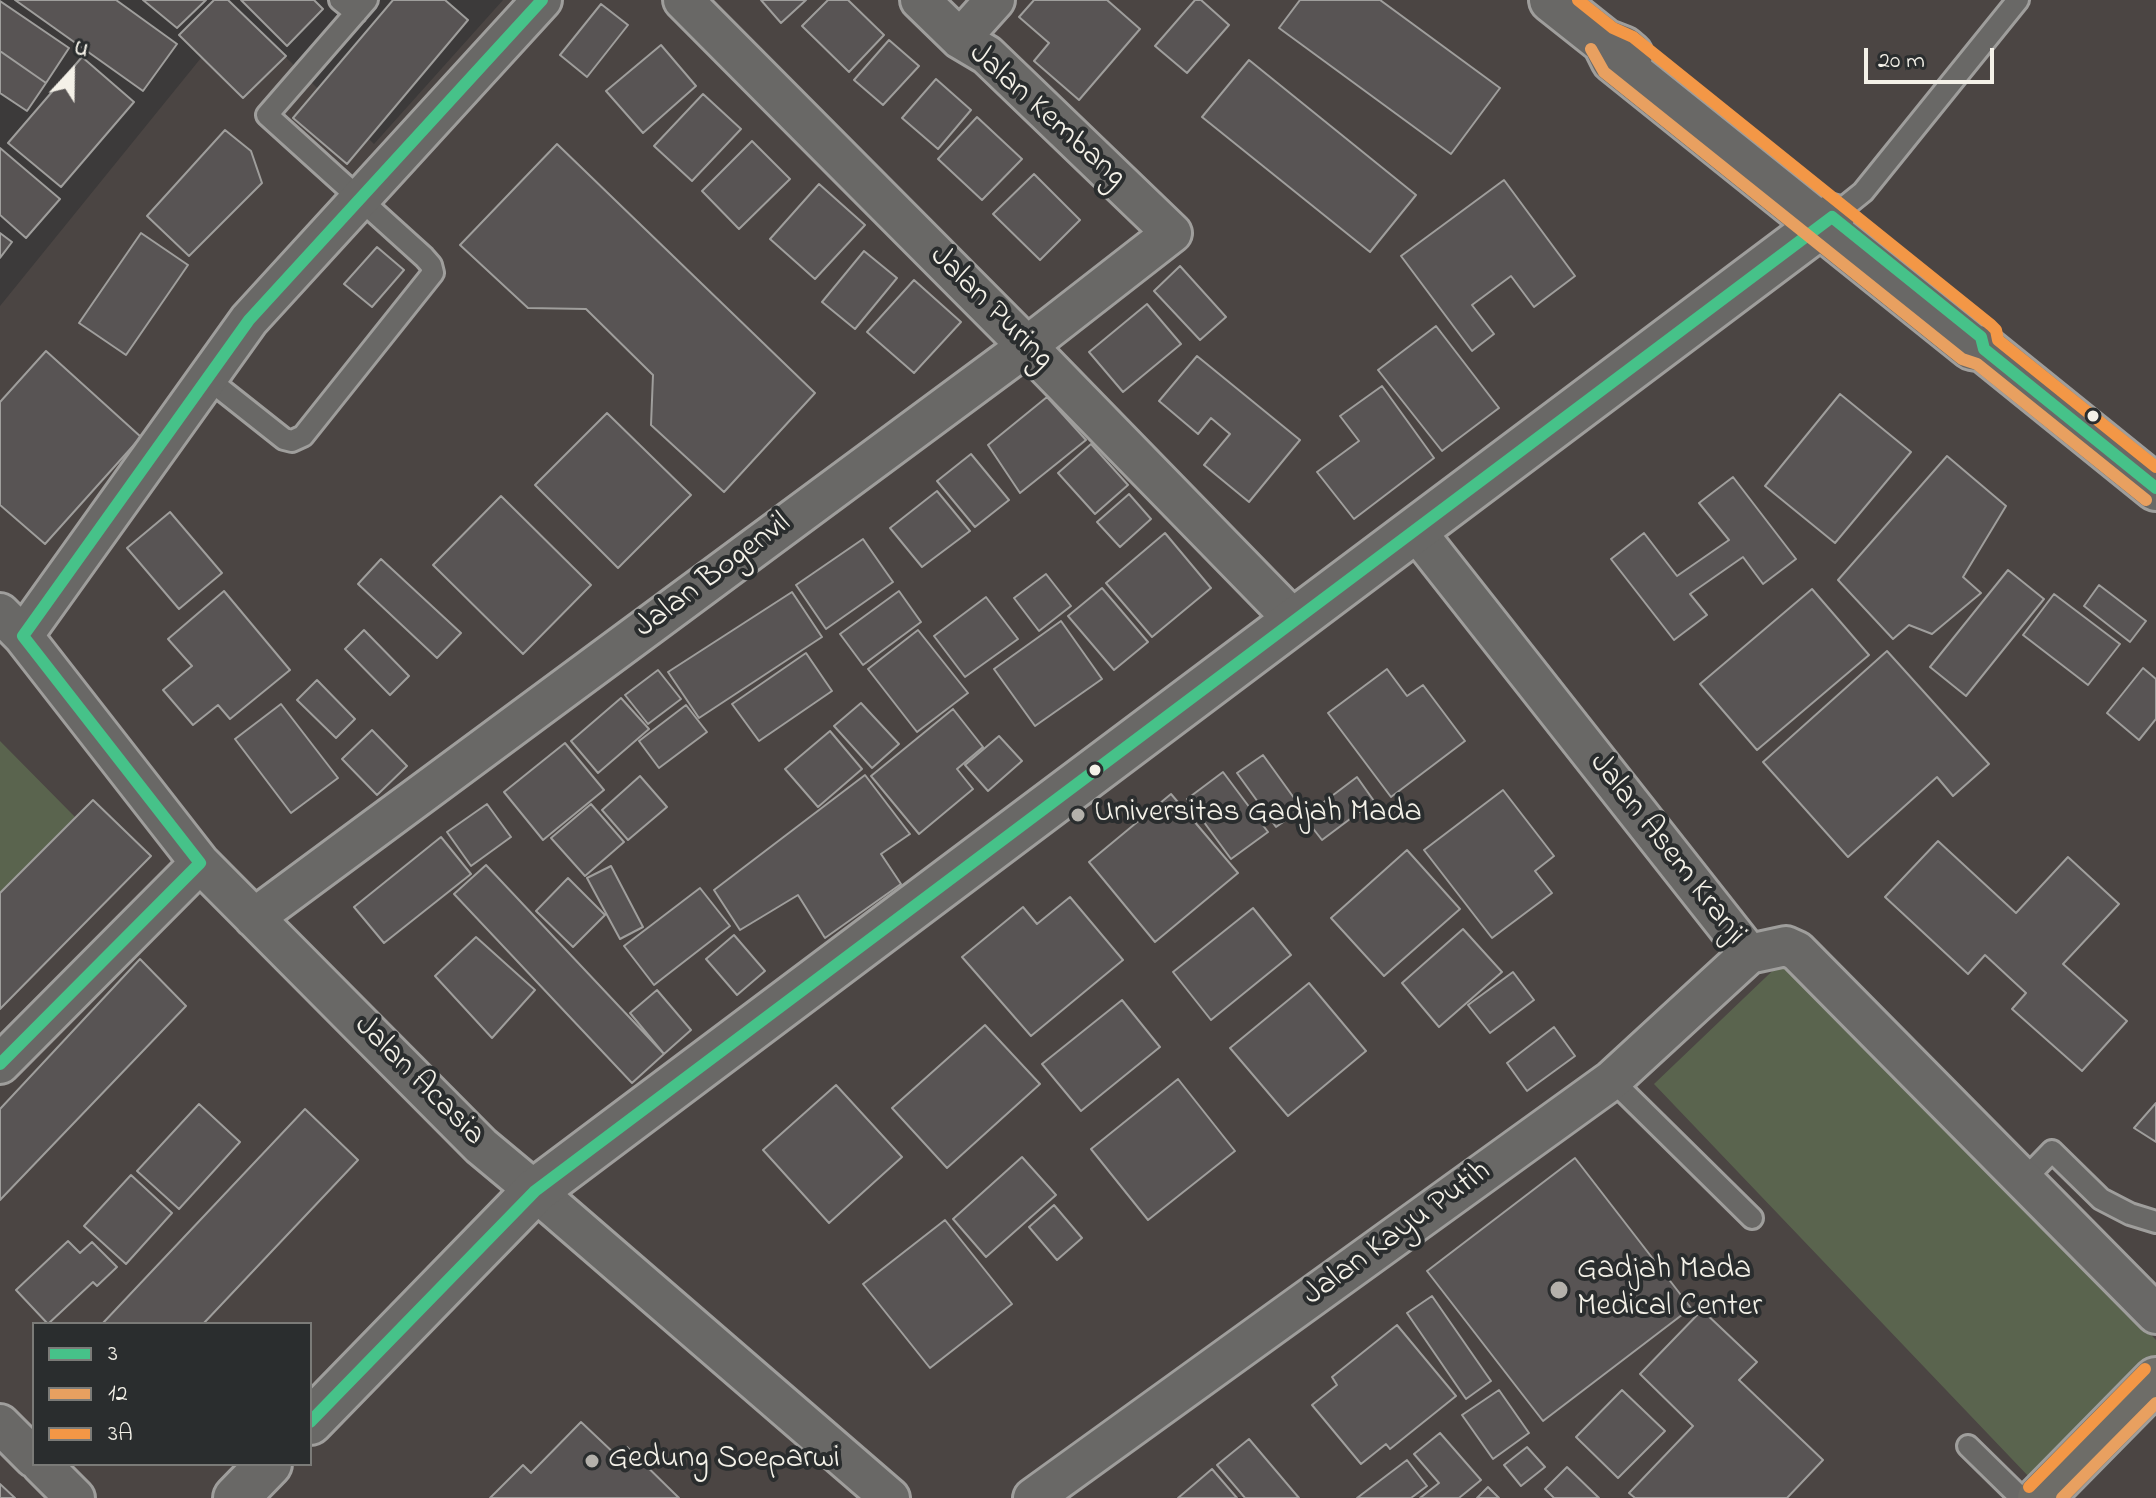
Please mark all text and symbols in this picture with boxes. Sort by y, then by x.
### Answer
north arrow [32,32,112,112]
text: U [69,32,93,67]
scale bar [1868,32,1998,82]
street label: Jalan Kembang [959,36,1133,198]
text: 20 m [1878,44,1925,79]
street label: Jalan Puring [920,239,1060,379]
unlabelled marker [2085,408,2101,424]
street label: Jalan Bogenvil [628,506,800,648]
street label: Jalan Asem Kranji [1579,746,1753,954]
unlabelled marker [1087,762,1103,778]
place label: Universitas Gadjah Mada [1094,796,1422,834]
marker: Universitas Gadjah Mada [1069,806,1087,824]
street label: Jalan Acasia [344,1008,492,1156]
street label: Jalan Kayu Putih [1297,1154,1499,1316]
place label: Gadjah Mada Medical Center [1577,1253,1762,1328]
marker: Gadjah Mada Medical Center [1548,1279,1570,1301]
legend [32,1322,312,1466]
text: 3 [108,1337,118,1372]
text: 12 [108,1377,128,1412]
text: 3A [108,1417,133,1452]
place label: Gedung Soeparwi [608,1442,840,1480]
marker: Gedung Soeparwi [583,1452,601,1470]

